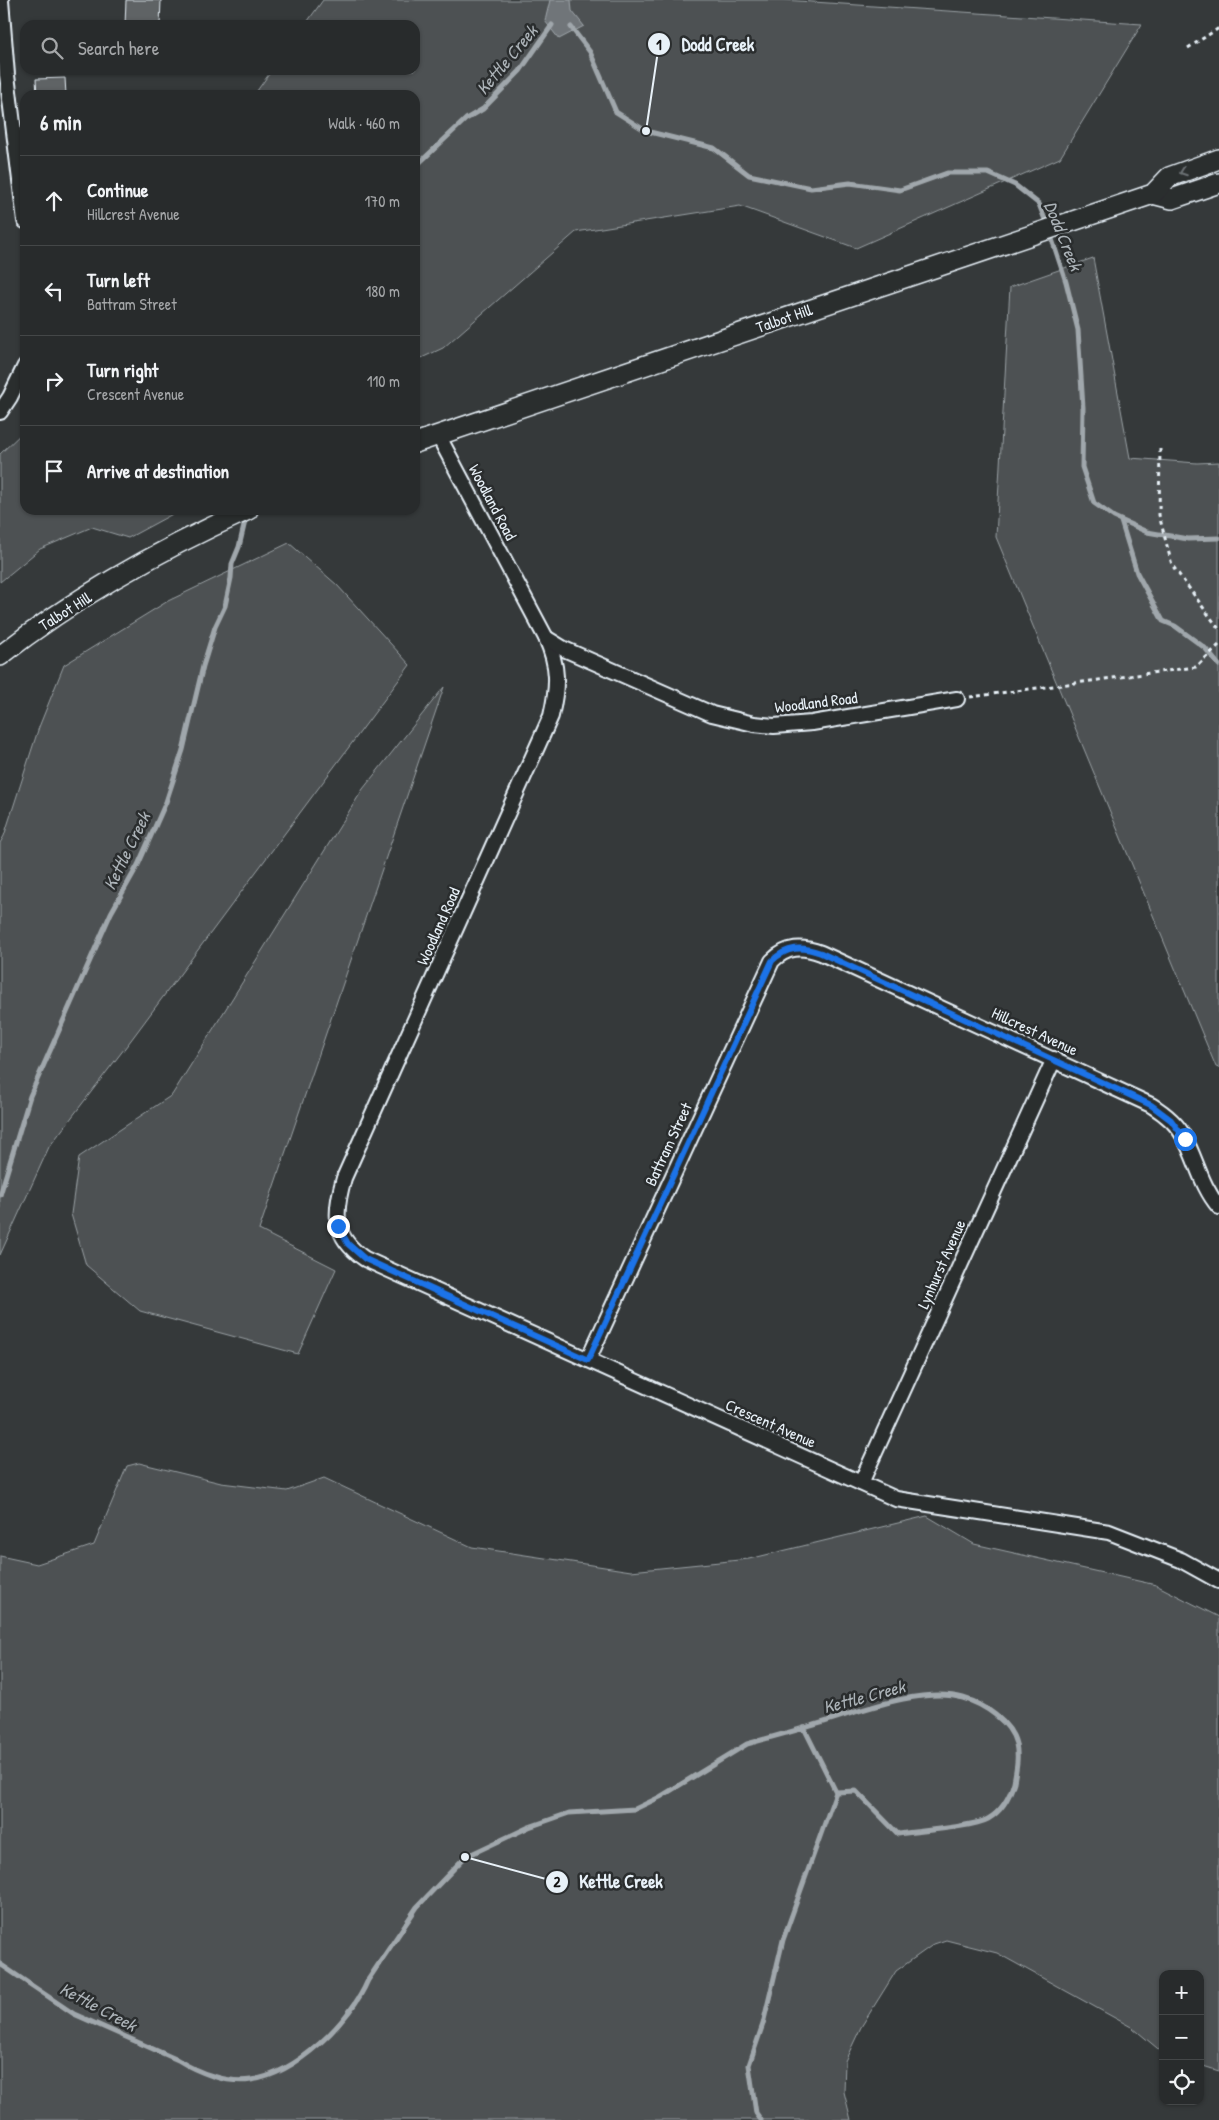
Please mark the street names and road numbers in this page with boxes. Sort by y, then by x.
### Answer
street label: Talbot Hill [753,298,815,338]
street label: Woodland Road [464,460,522,544]
street label: Talbot Hill [34,586,96,636]
street label: Woodland Road [774,686,858,718]
street label: Woodland Road [411,884,465,968]
street label: Hillcrest Avenue [988,1001,1082,1061]
street label: Battram Street [639,1098,697,1189]
street label: Lynhurst Avenue [912,1215,971,1312]
street label: Crescent Avenue [722,1393,820,1453]

